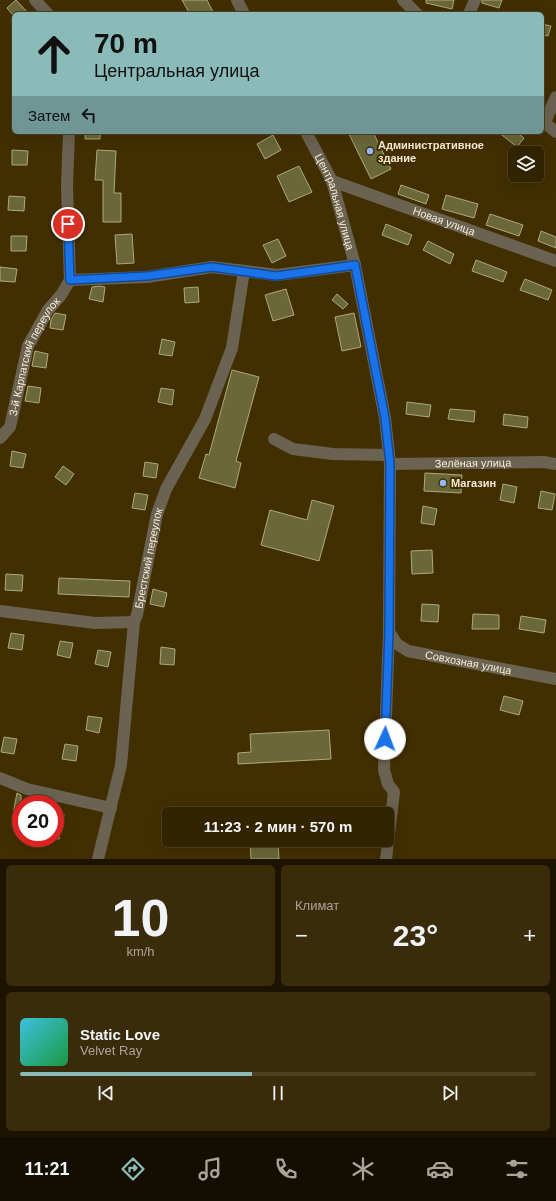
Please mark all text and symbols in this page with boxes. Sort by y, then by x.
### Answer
icon: ahead [28,28,80,80]
text: 70 m [94,28,158,59]
text: Центральная улица [94,61,260,81]
icon: left [78,104,100,126]
text: Затем [28,107,70,124]
place label: Административное здание [378,139,484,164]
marker: Административное здание [365,146,375,156]
map controls [508,146,544,182]
button: layers [508,146,544,182]
street label: Центральная улица [313,152,357,252]
street label: Новая улица [411,204,478,238]
pin [51,207,85,241]
icon: arrive [57,213,79,235]
street label: 3-й Карпатский переулок [7,295,62,417]
street label: Зелёная улица [435,456,512,469]
place label: Магазин [451,477,496,489]
marker: Магазин [438,478,448,488]
street label: Брестский переулок [132,506,165,610]
street label: Совхозная улица [424,648,514,677]
position arrow [364,718,406,760]
speed limit sign: 20 [12,795,64,847]
text: 11:23 · 2 мин · 570 m [204,818,352,835]
text: 10 [112,889,169,947]
text: Климат [295,898,339,913]
text: 23° [393,919,438,952]
text: − [295,923,308,948]
text: + [523,923,536,948]
text: km/h [126,944,155,959]
text: Static Love [80,1026,160,1043]
text: Velvet Ray [80,1043,142,1058]
icon: previous [95,1082,117,1104]
icon: pause [267,1082,289,1104]
icon: next [439,1082,461,1104]
icon: directions [119,1155,147,1183]
icon: music [196,1155,224,1183]
icon: phone [272,1155,300,1183]
icon: climate [349,1155,377,1183]
icon: car [426,1155,454,1183]
icon: filters [503,1155,531,1183]
text: 11:21 [24,1159,70,1179]

